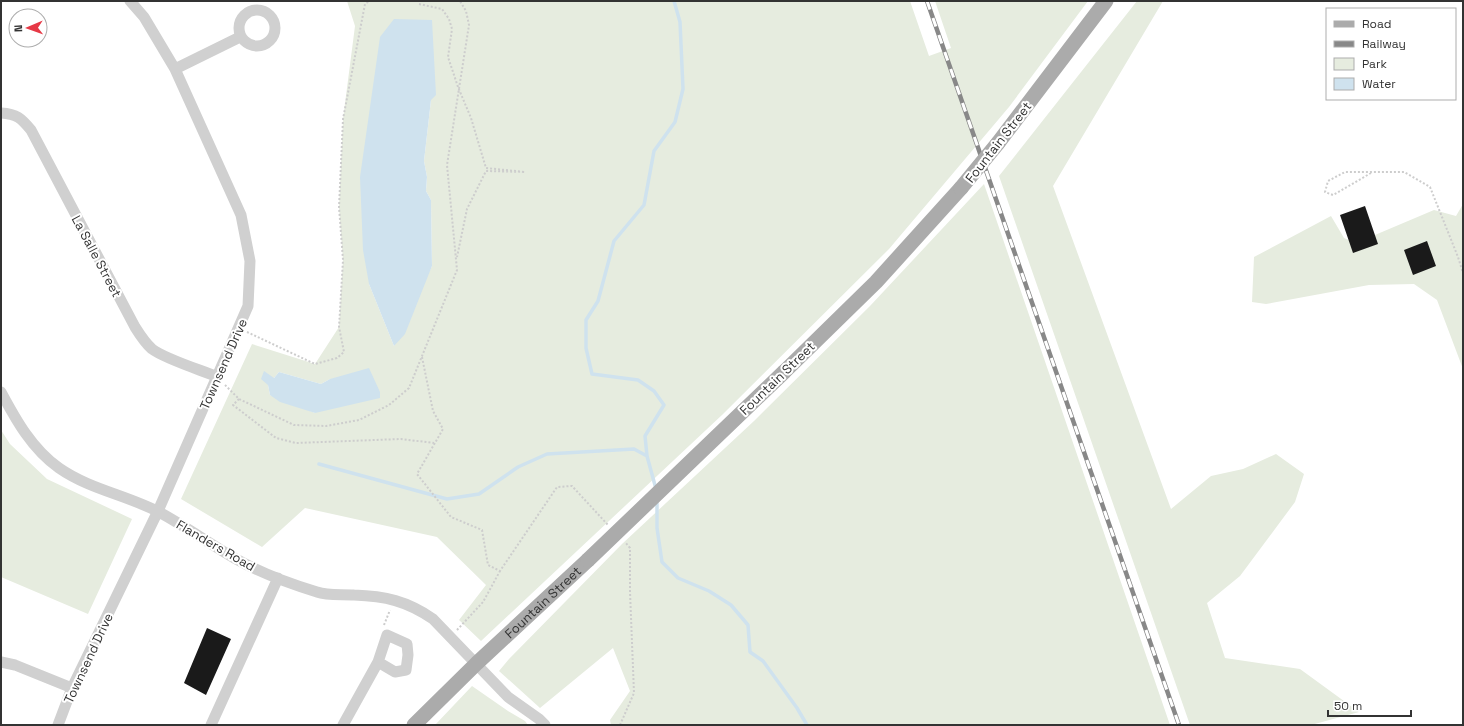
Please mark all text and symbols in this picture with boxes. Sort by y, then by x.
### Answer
north arrow [8,8,48,48]
legend [1326,8,1456,100]
text: Road [1362,16,1391,32]
text: N [11,24,25,32]
text: Railway [1362,36,1406,52]
text: Park [1362,56,1387,72]
text: Water [1362,76,1396,92]
street label: Fountain Street [961,98,1035,186]
street label: La Salle Street [68,212,125,300]
street label: Townsend Drive [196,316,251,412]
street label: Fountain Street [736,338,819,419]
street label: Flanders Road [173,516,258,575]
street label: Fountain Street [501,563,585,642]
street label: Townsend Drive [60,610,117,706]
scale bar [1328,692,1411,718]
text: 50 m [1334,698,1362,714]

